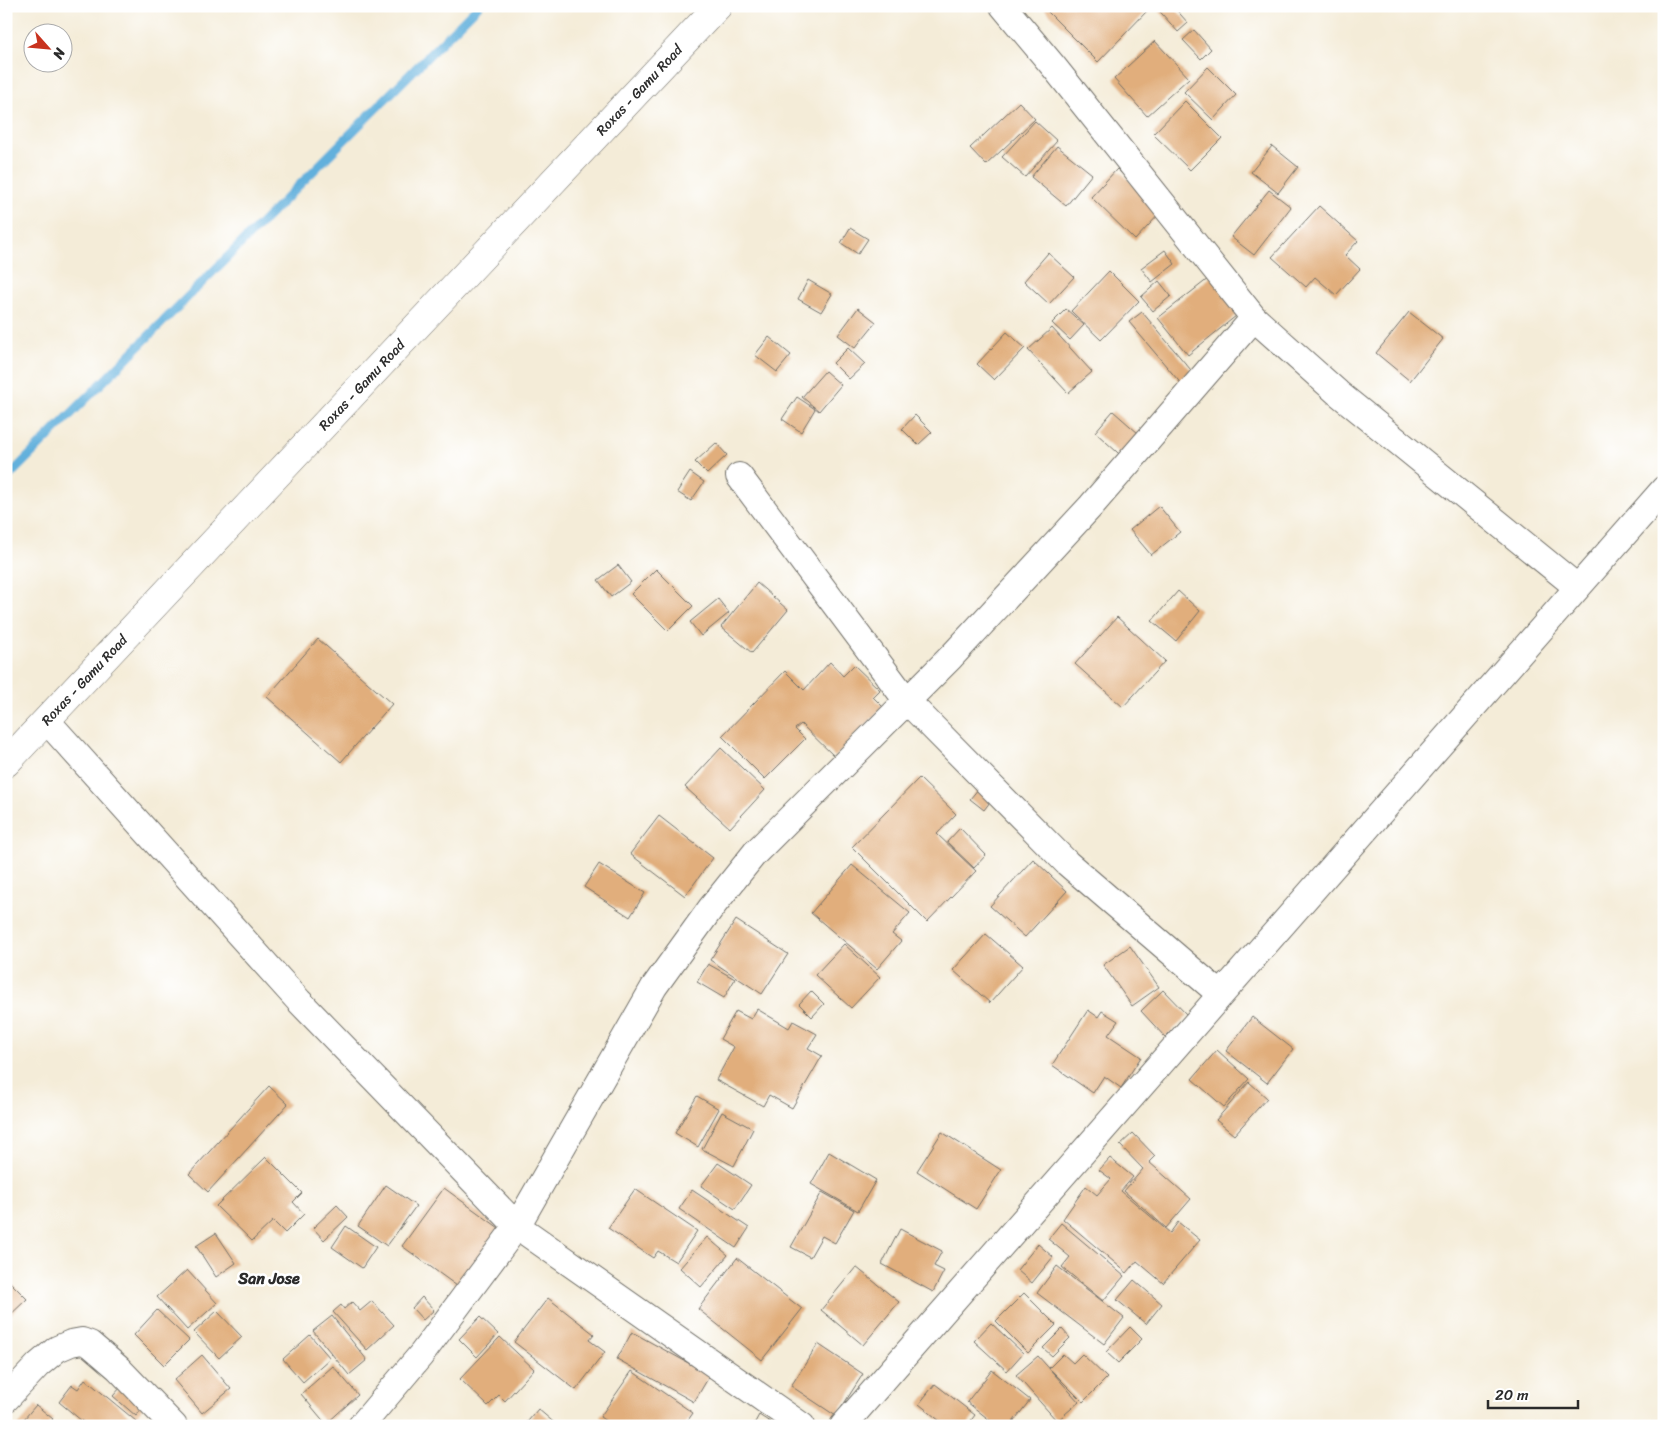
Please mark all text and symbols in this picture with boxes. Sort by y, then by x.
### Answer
north arrow [22,22,72,72]
street label: Roxas - Gamu Road [590,37,690,141]
text: N [46,43,73,64]
street label: Roxas - Gamu Road [312,332,412,436]
street label: Roxas - Gamu Road [35,627,135,731]
district label: San Jose [237,1264,300,1293]
scale bar [1488,1377,1578,1409]
text: 20 m [1495,1382,1529,1408]

